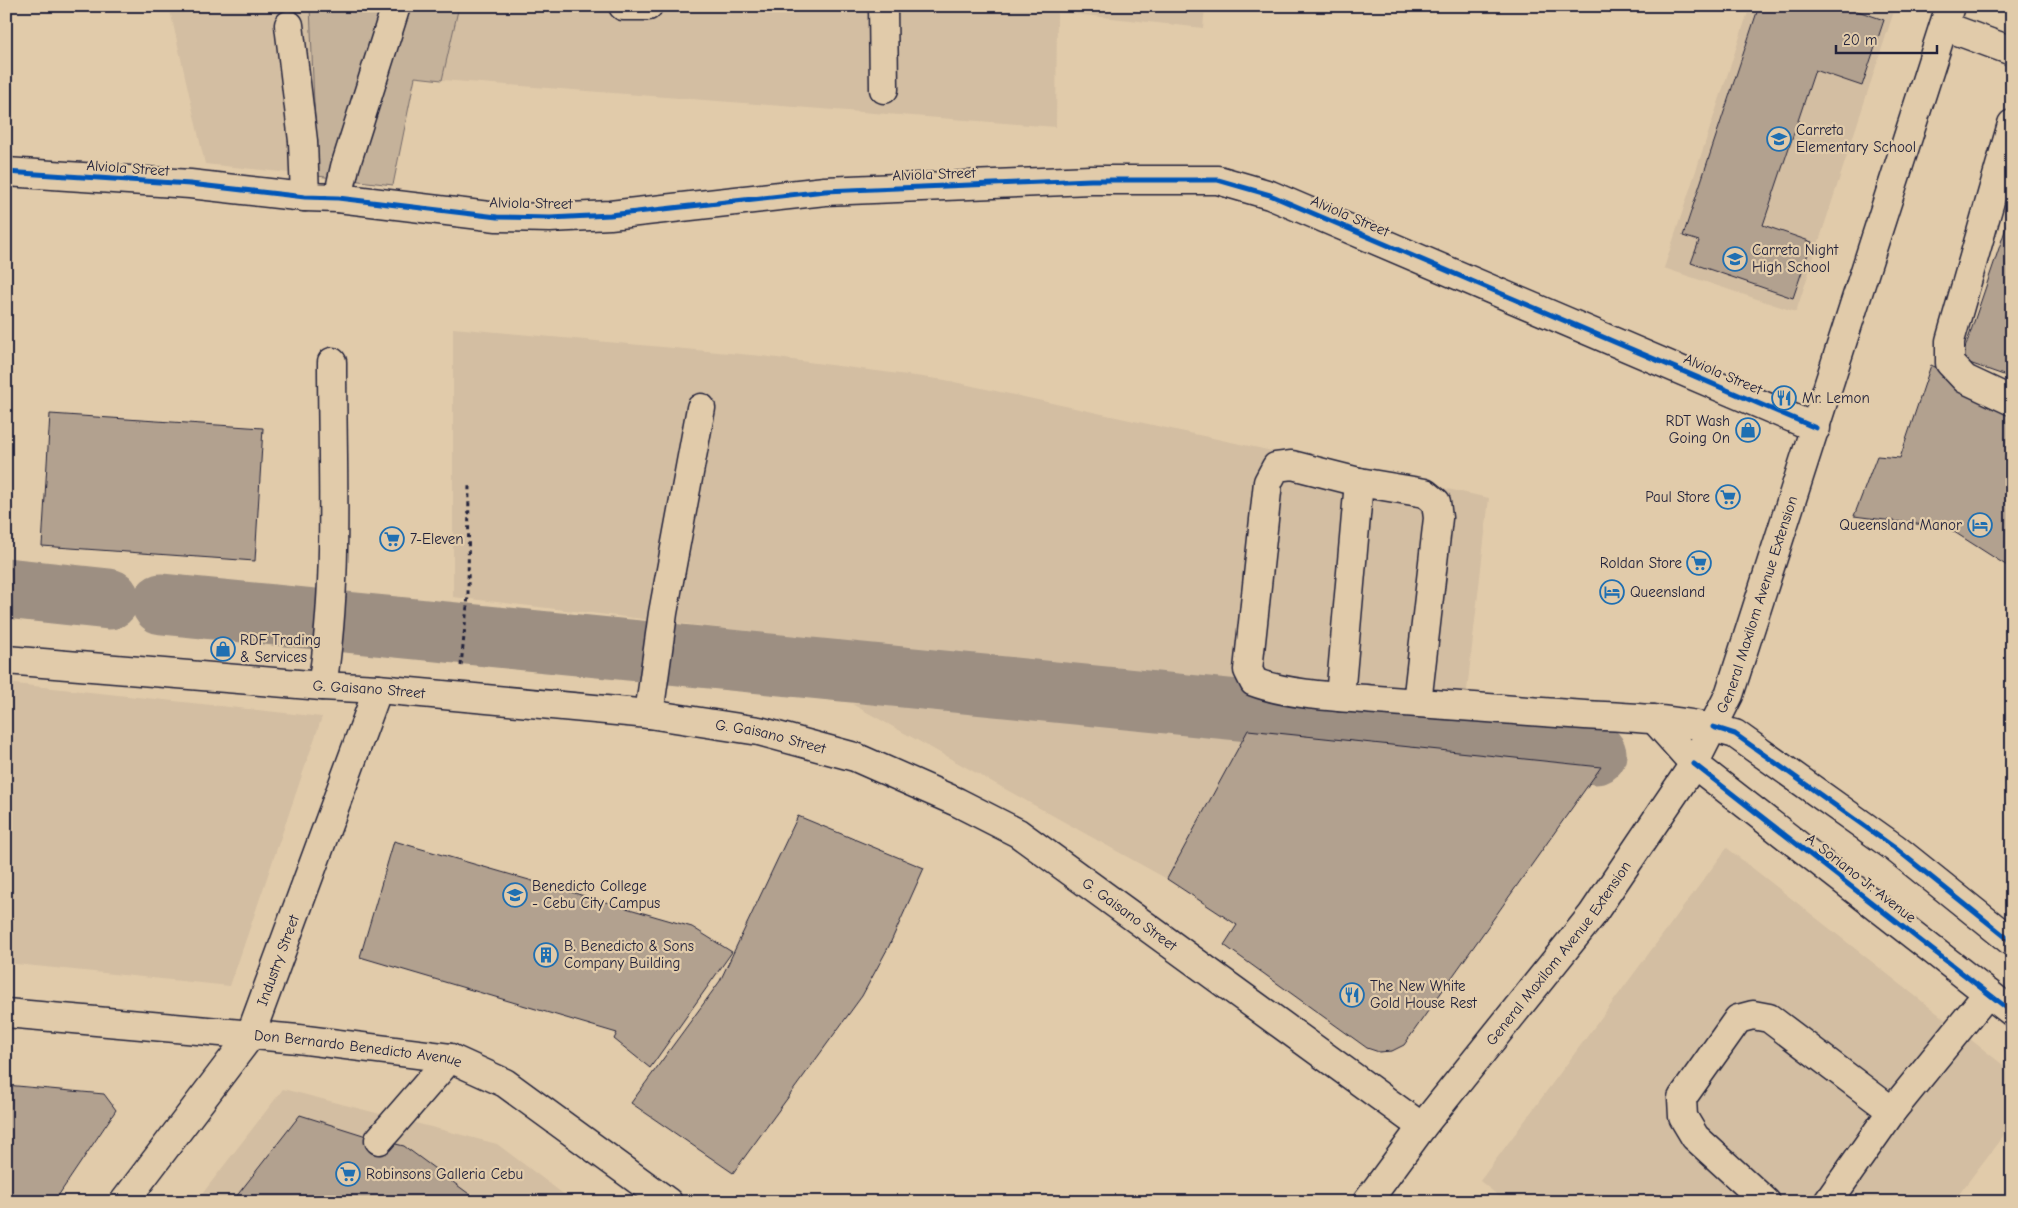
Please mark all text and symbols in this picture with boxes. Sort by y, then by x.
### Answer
scale bar [1836,22,1937,54]
text: 20 m [1843,31,1877,49]
place label: Carreta Elementary School [1796,121,1916,156]
school or university icon: Carreta Elementary School [1766,126,1792,152]
street label: Alviola Street [86,156,171,180]
street label: Alviola Street [892,164,977,184]
street label: Alviola Street [1308,191,1392,241]
street label: Alviola Street [489,193,573,213]
place label: Carreta Night High School [1752,241,1839,276]
school or university icon: Carreta Night High School [1722,246,1748,272]
street label: Alviola Street [1681,349,1765,399]
restaurant icon: Mr. Lemon [1771,385,1797,411]
place label: Mr. Lemon [1802,389,1870,407]
place label: RDT Wash Going On [1666,412,1730,447]
shop icon: RDT Wash Going On [1735,417,1761,443]
supermarket icon: Paul Store [1715,484,1741,510]
place label: Paul Store [1645,488,1710,506]
street label: General Maxilom Avenue Extension [1712,494,1801,716]
hotel icon: Queensland Manor [1967,512,1993,538]
place label: Queensland Manor [1839,516,1962,534]
supermarket icon: 7-Eleven [379,526,405,552]
place label: 7-Eleven [410,530,464,548]
supermarket icon: Roldan Store [1686,550,1712,576]
place label: Roldan Store [1600,554,1682,572]
hotel icon: Queensland [1599,579,1625,605]
place label: Queensland [1630,583,1705,601]
place label: RDF Trading & Services [240,631,321,666]
shop icon: RDF Trading & Services [210,636,236,662]
street label: G. Gaisano Street [312,676,427,702]
street label: G. Gaisano Street [714,715,828,758]
street label: A. Soriano Jr. Avenue [1802,829,1920,927]
street label: General Maxilom Avenue Extension [1482,858,1635,1049]
street label: G. Gaisano Street [1079,874,1181,955]
place label: Benedicto College - Cebu City Campus [532,877,660,912]
school or university icon: Benedicto College - Cebu City Campus [502,882,528,908]
street label: Industry Street [253,912,303,1008]
place label: B. Benedicto & Sons Company Building [564,937,694,972]
building icon: B. Benedicto & Sons Company Building [533,942,559,968]
place label: The New White Gold House Rest [1370,977,1478,1012]
restaurant icon: The New White Gold House Rest [1339,982,1365,1008]
street label: Don Bernardo Benedicto Avenue [253,1026,466,1072]
supermarket icon: Robinsons Galleria Cebu [335,1161,361,1187]
place label: Robinsons Galleria Cebu [366,1165,523,1183]

